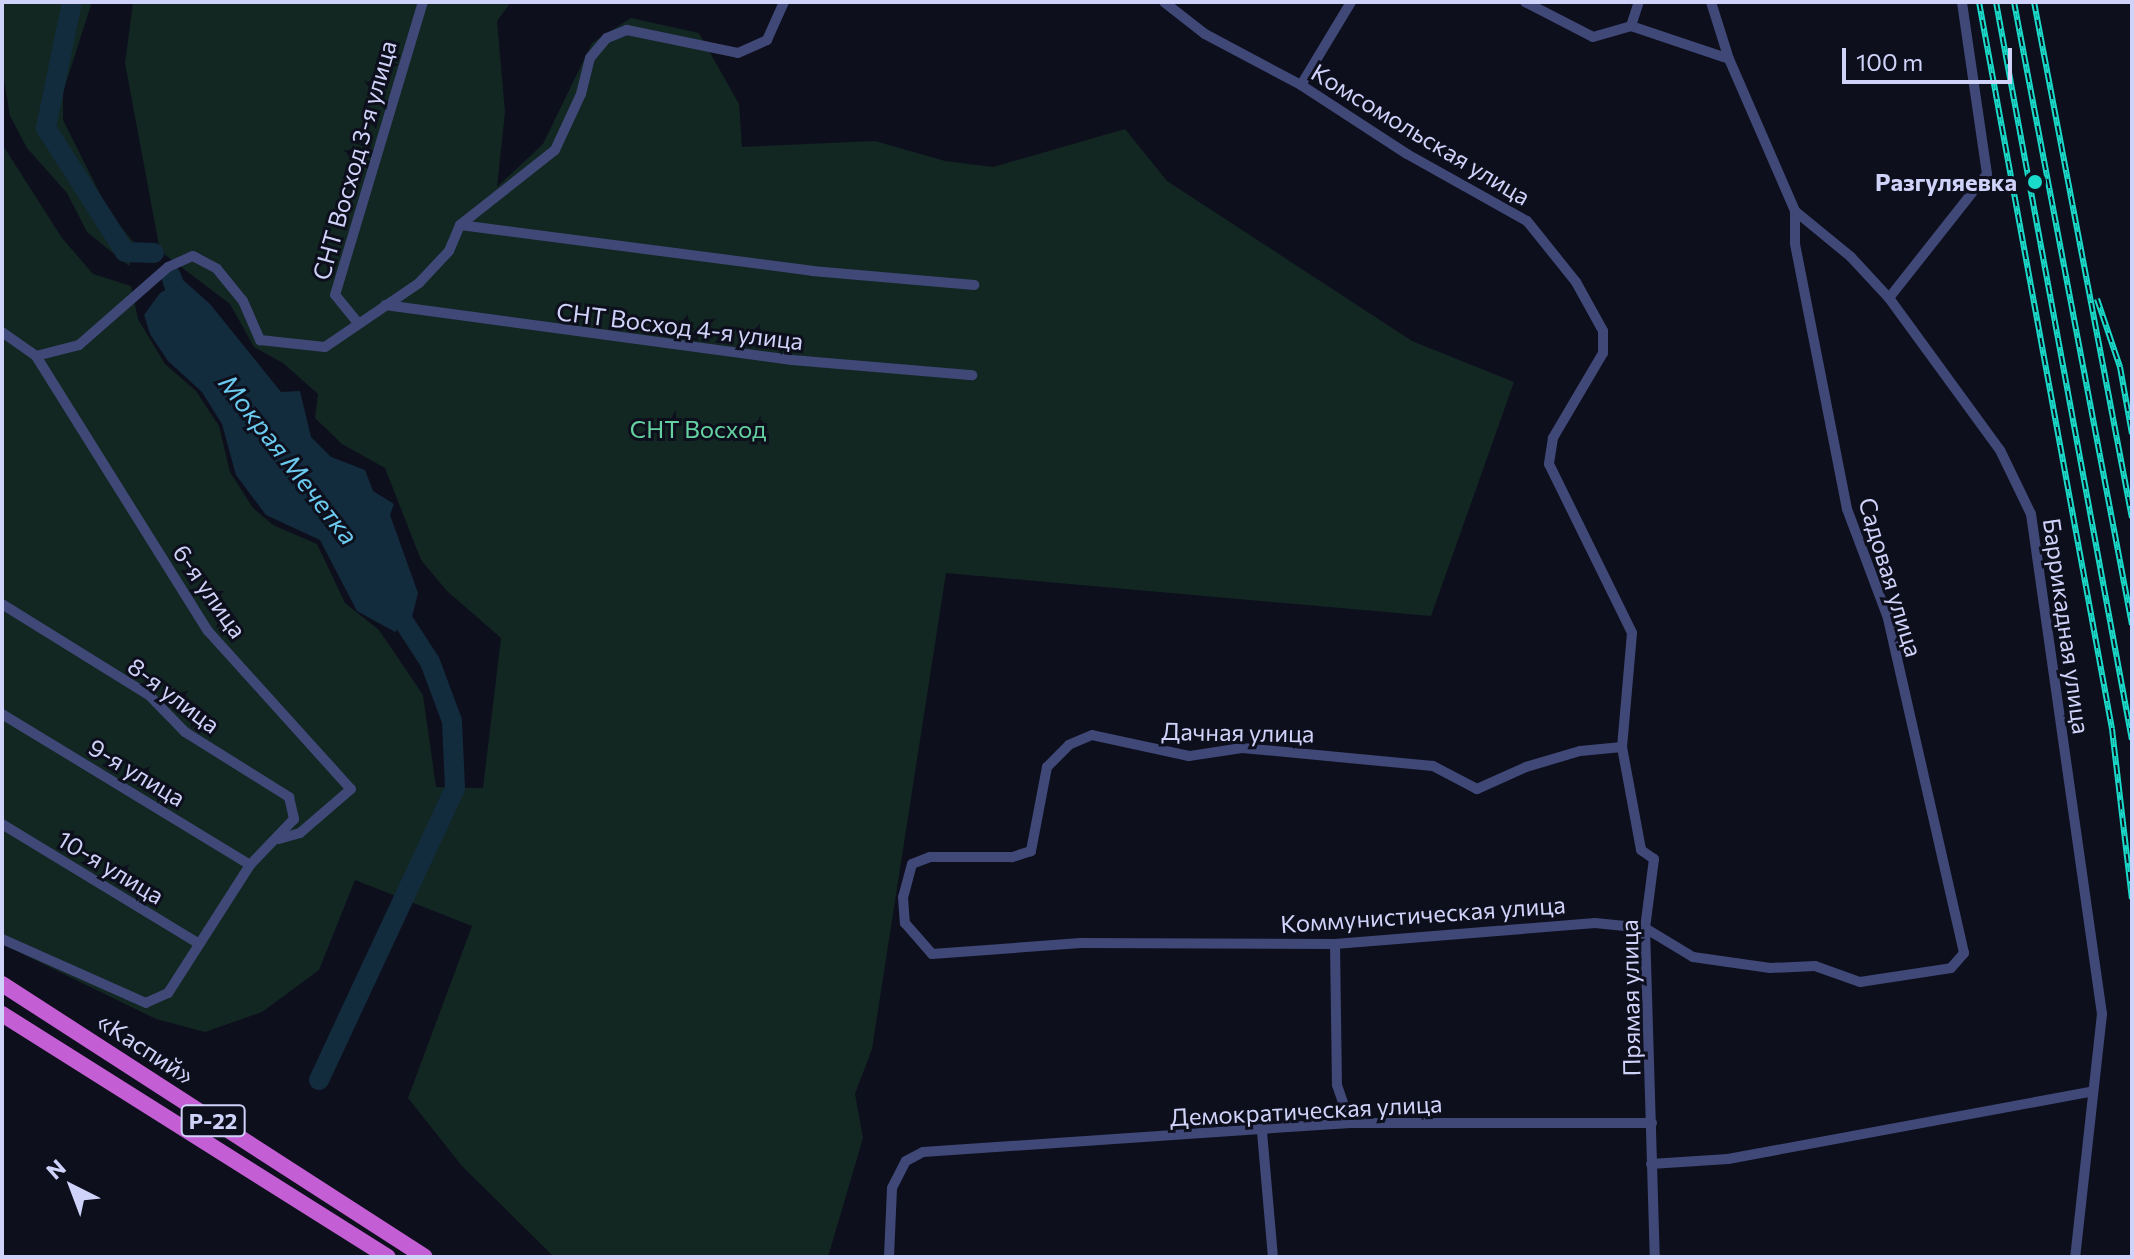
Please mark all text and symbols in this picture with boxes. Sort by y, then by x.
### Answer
scale bar [1846,32,2016,82]
street label: СНТ Восход 3-я улица [306,37,402,283]
text: 100 m [1856,47,1923,76]
street label: Комсомольская улица [1306,57,1536,211]
place label: Разгуляевка [1875,168,2017,196]
marker: Разгуляевка [2024,171,2046,193]
street label: СНТ Восход 4-я улица [555,297,805,355]
water label: Мокрая Мечетка [213,368,365,550]
park label: СНТ Восход [630,415,766,443]
street label: Садовая улица [1853,494,1929,660]
street label: Баррикадная улица [2038,516,2096,736]
street label: 6-я улица [167,539,253,643]
street label: 8-я улица [122,651,226,739]
street label: Дачная улица [1161,716,1315,748]
street label: 9-я улица [83,732,191,812]
street label: 10-я улица [53,824,169,910]
street label: Коммунистическая улица [1279,890,1567,938]
street label: Прямая улица [1614,919,1646,1077]
street label: «Каспий» [92,1006,200,1090]
street label: Демократическая улица [1169,1088,1443,1132]
road number: Р-22 [179,1103,247,1139]
north arrow [32,1147,112,1227]
text: N [40,1153,71,1184]

